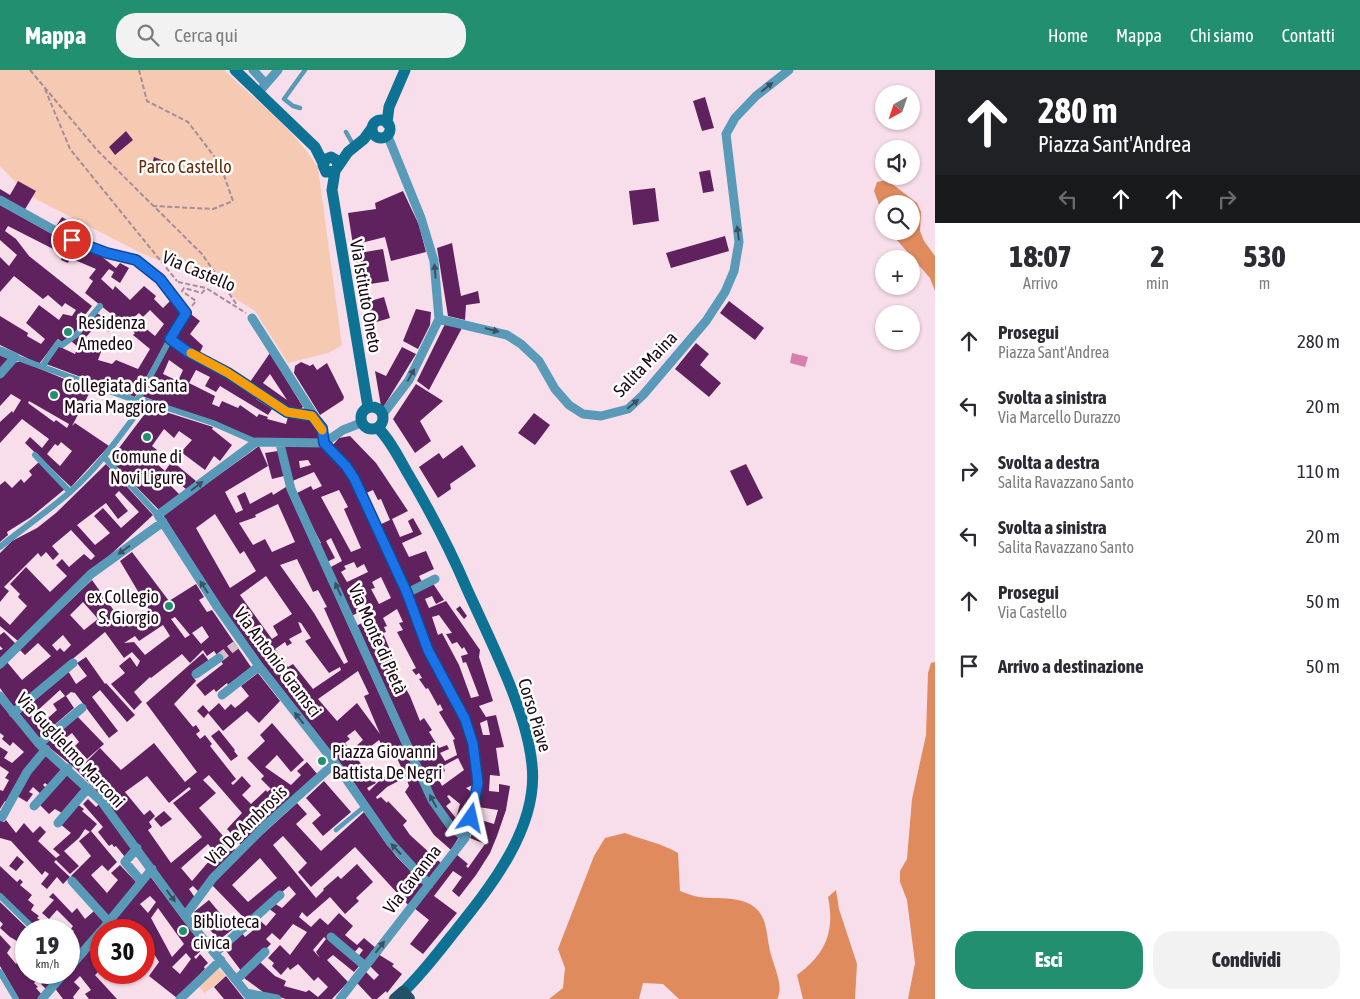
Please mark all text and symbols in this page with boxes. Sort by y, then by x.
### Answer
search box [116,13,466,58]
icon: search [134,21,162,49]
text: Mappa [25,22,86,49]
text: Cerca qui [174,24,238,46]
text: Home [1048,25,1088,46]
text: Mappa [1116,25,1162,46]
text: Chi siamo [1190,25,1254,46]
text: Contatti [1282,25,1335,46]
one-way arrow [760,81,773,92]
north arrow [875,85,920,130]
map controls [875,85,920,350]
icon: ahead [955,90,1020,155]
text: 280 m [1038,90,1117,130]
text: Piazza Sant'Andrea [1038,131,1191,157]
button: sound [875,140,920,185]
park label: Parco Castello [138,156,232,177]
icon: left [1054,185,1082,213]
icon: ahead [1107,185,1135,213]
icon: ahead [1160,185,1188,213]
icon: right [1213,185,1241,213]
button: search [875,195,920,240]
pin [51,219,93,261]
one-way arrow [734,224,742,240]
icon: arrive [58,226,86,254]
street label: Via Istituto Oneto [346,238,386,354]
text: 18:07 [1009,239,1072,273]
text: 2 [1150,239,1165,273]
text: 530 [1243,239,1286,273]
street label: Via Castello [159,246,239,296]
button: + [875,250,920,295]
one-way arrow [431,262,439,278]
text: Arrivo [1023,274,1058,292]
text: min [1146,274,1169,292]
text: m [1259,274,1270,292]
button: − [875,305,920,350]
place label: Residenza Amedeo [78,312,146,354]
text: Prosegui [998,321,1059,343]
marker: Residenza Amedeo [62,326,74,338]
one-way arrow [485,327,500,335]
street label: Salita Maina [609,327,681,401]
icon: ahead [955,327,983,355]
text: 280 m [1297,330,1340,352]
text: Piazza Sant'Andrea [998,343,1110,361]
one-way arrow [407,369,416,382]
place label: Collegiata di Santa Maria Maggiore [64,375,188,417]
text: Svolta a sinistra [998,386,1107,408]
marker: Collegiata di Santa Maria Maggiore [48,389,60,401]
icon: left [955,392,983,420]
text: 20 m [1306,395,1340,417]
one-way arrow [626,398,639,409]
text: Via Marcello Durazzo [998,408,1121,426]
marker: Comune di Novi Ligure [141,431,153,443]
place label: Comune di Novi Ligure [110,446,184,488]
text: Svolta a destra [998,451,1100,473]
icon: right [955,457,983,485]
text: 110 m [1297,460,1340,482]
text: Salita Ravazzano Santo [998,473,1134,491]
one-way arrow [190,481,204,491]
text: Svolta a sinistra [998,516,1107,538]
icon: left [955,522,983,550]
text: 20 m [1306,525,1340,547]
text: Salita Ravazzano Santo [998,538,1134,556]
one-way arrow [117,545,130,555]
one-way arrow [199,580,209,594]
street label: Via Monte di Pietà [344,581,412,697]
text: Prosegui [998,581,1059,603]
one-way arrow [333,582,341,596]
place label: ex Collegio S. Giorgio [87,586,159,628]
icon: ahead [955,587,983,615]
text: 50 m [1306,590,1340,612]
marker: ex Collegio S. Giorgio [163,600,175,612]
street label: Via Antonio Gramsci [230,603,326,721]
text: Via Castello [998,603,1067,621]
icon: arrive [955,652,983,680]
text: Arrivo a destinazione [998,655,1144,677]
text: 50 m [1306,655,1340,677]
street label: Corso Piave [514,676,556,754]
street label: Via Guglielmo Marconi [12,688,130,812]
one-way arrow [294,712,305,725]
place label: Piazza Giovanni Battista De Negri [332,741,442,783]
marker: Piazza Giovanni Battista De Negri [316,755,328,767]
street label: Via De Ambrosis [201,781,291,869]
position arrow [444,791,496,843]
one-way arrow [429,794,437,809]
street label: Via Cavanna [379,840,445,918]
one-way arrow [390,843,402,855]
one-way arrow [166,889,176,903]
place label: Biblioteca civica [193,911,260,953]
speed limit sign: 30 [90,919,155,984]
marker: Biblioteca civica [177,925,189,937]
text: 19 [36,931,59,959]
button: Esci [955,931,1143,989]
button: Condividi [1153,931,1340,989]
one-way arrow [375,941,386,954]
text: km/h [36,957,59,971]

